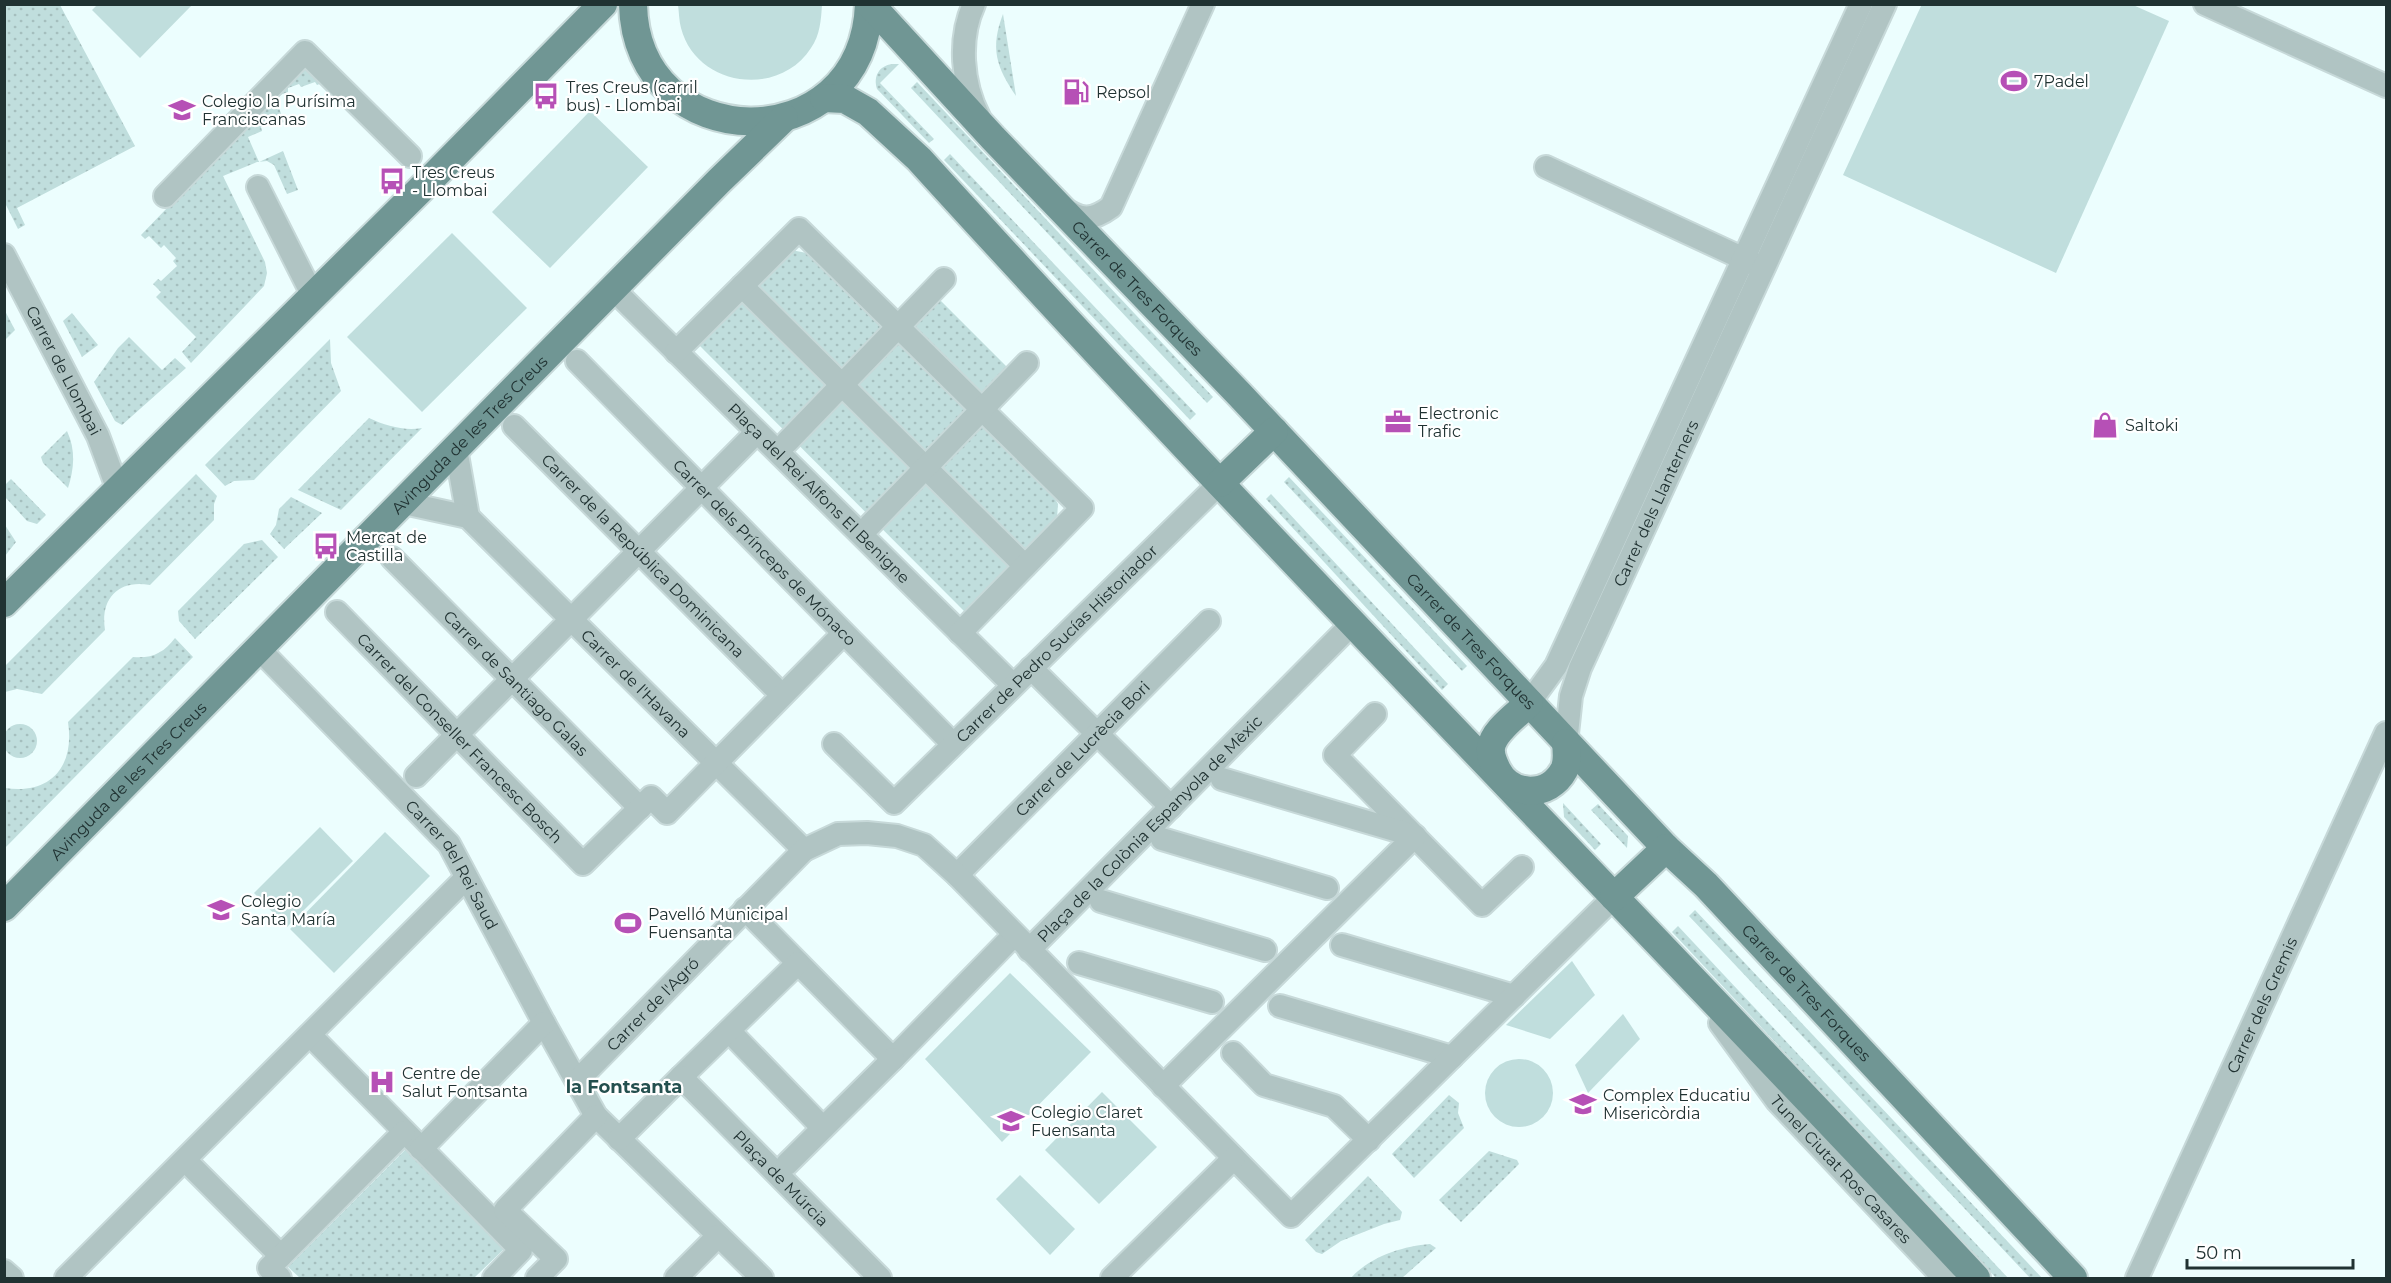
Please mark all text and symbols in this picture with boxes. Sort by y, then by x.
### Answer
sports icon: 7Padel [1999,66,2029,96]
place label: 7Padel [2034,72,2089,91]
fuel station icon: Repsol [1061,77,1091,107]
place label: Tres Creus (carril bus) - Llombai [566,78,698,115]
bus stop icon: Tres Creus (carril bus) - Llombai [531,81,561,111]
place label: Repsol [1096,83,1150,102]
place label: Colegio la Purísima Franciscanas [202,92,356,129]
school or university icon: Colegio la Purísima Franciscanas [167,95,197,125]
place label: Tres Creus - Llombai [412,163,495,200]
bus stop icon: Tres Creus - Llombai [377,166,407,196]
street label: Carrer de Tres Forques [1068,216,1207,360]
street label: Carrer de Llombai [22,302,105,438]
street label: Avinguda de les Tres Creus [387,351,551,518]
street label: Plaça del Rei Alfons El Benigne [724,399,914,587]
place label: Electronic Trafic [1418,404,1499,441]
office icon: Electronic Trafic [1383,407,1413,437]
shop icon: Saltoki [2090,410,2120,440]
place label: Saltoki [2125,416,2179,435]
street label: Carrer dels Llanterners [1609,417,1702,590]
street label: Carrer de la República Dominicana [538,450,749,661]
street label: Carrer dels Prínceps de Mónaco [669,455,860,649]
place label: Mercat de Castilla [346,528,427,565]
bus stop icon: Mercat de Castilla [311,531,341,561]
street label: Carrer de Pedro Sucías Historiador [952,540,1161,746]
street label: Carrer de Tres Forques [1403,569,1540,713]
street label: Carrer de Santiago Galas [440,606,592,760]
street label: Carrer de l'Havana [577,625,695,742]
street label: Carrer del Conseller Francesc Bosch [353,629,567,847]
street label: Carrer de Lucrècia Bori [1011,677,1153,820]
street label: Avinguda de les Tres Creus [46,698,210,864]
street label: Plaça de la Colònia Espanyola de Mèxic [1033,711,1266,946]
street label: Carrer del Rei Saud [402,796,502,933]
place label: Colegio Santa María [241,892,336,929]
school or university icon: Colegio Santa María [206,895,236,925]
place label: Pavelló Municipal Fuensanta [648,905,788,942]
sports icon: Pavelló Municipal Fuensanta [613,908,643,938]
street label: Carrer de Tres Forques [1738,920,1875,1065]
street label: Carrer dels Gremis [2222,934,2301,1076]
street label: Carrer de l'Agró [603,953,703,1055]
place label: Centre de Salut Fontsanta [402,1064,528,1101]
hospital icon: Centre de Salut Fontsanta [367,1067,397,1097]
district label: la Fontsanta [566,1076,682,1098]
place label: Complex Educatiu Misericòrdia [1603,1086,1750,1123]
school or university icon: Complex Educatiu Misericòrdia [1568,1089,1598,1119]
street label: Tunel Ciutat Ros Casares [1766,1091,1916,1247]
place label: Colegio Claret Fuensanta [1031,1103,1143,1140]
school or university icon: Colegio Claret Fuensanta [996,1106,1026,1136]
street label: Plaça de Múrcia [729,1126,833,1230]
scale bar [2187,1232,2354,1270]
text: 50 m [2196,1242,2242,1264]

